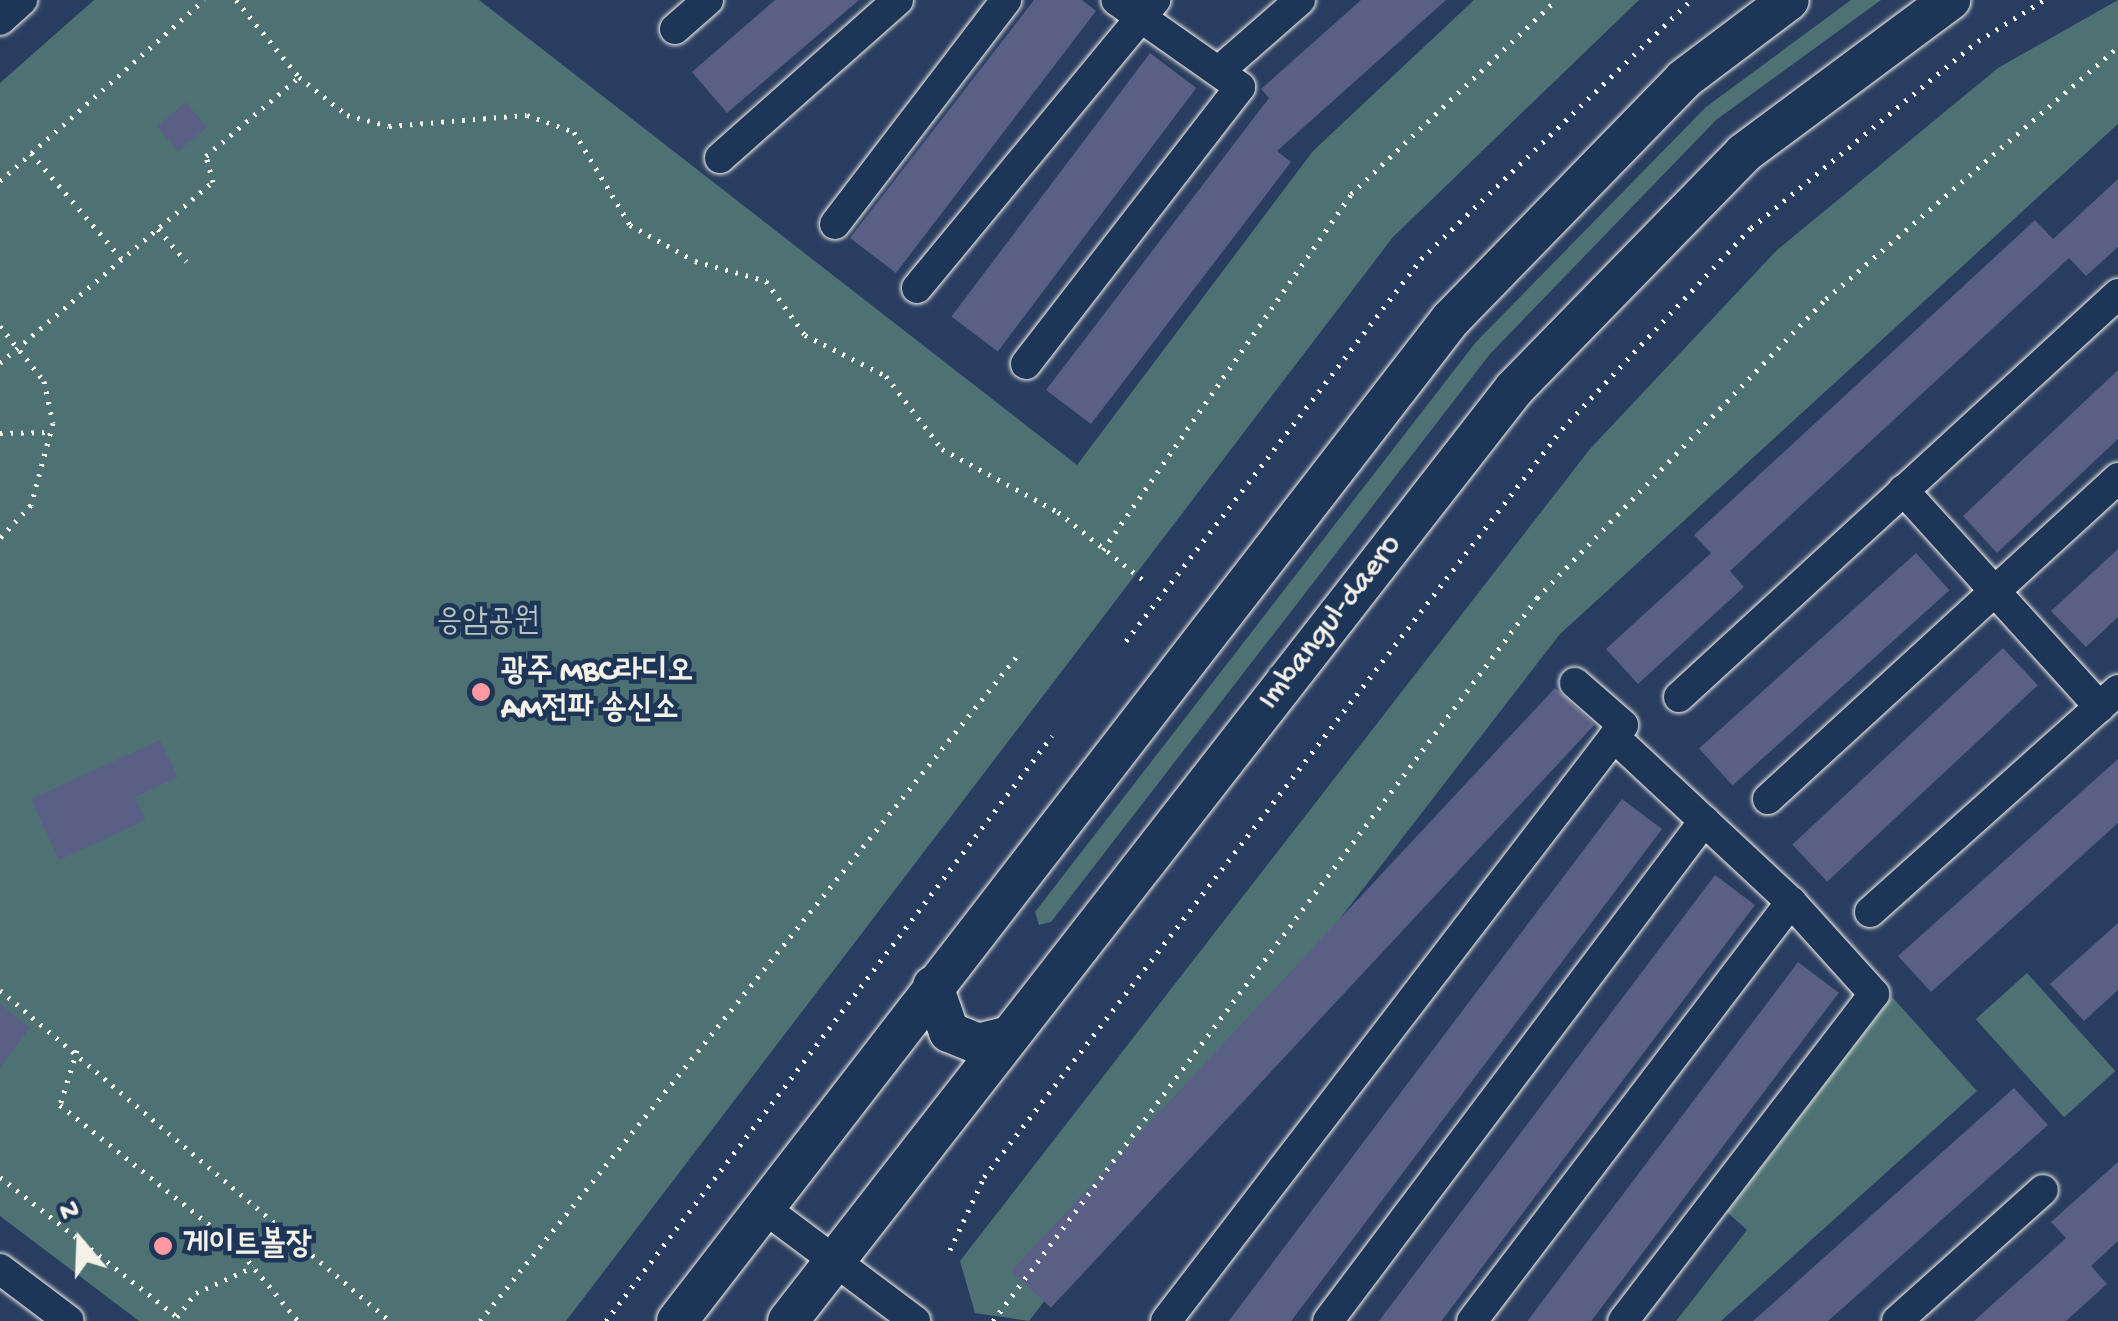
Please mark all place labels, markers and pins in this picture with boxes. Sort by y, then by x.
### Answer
place label: 광주 MBC라디오 AM전파 송신소 [501,655,693,730]
marker: 광주 MBC라디오 AM전파 송신소 [470,681,492,703]
place label: 게이트볼장 [183,1227,312,1265]
marker: 게이트볼장 [152,1235,174,1257]

